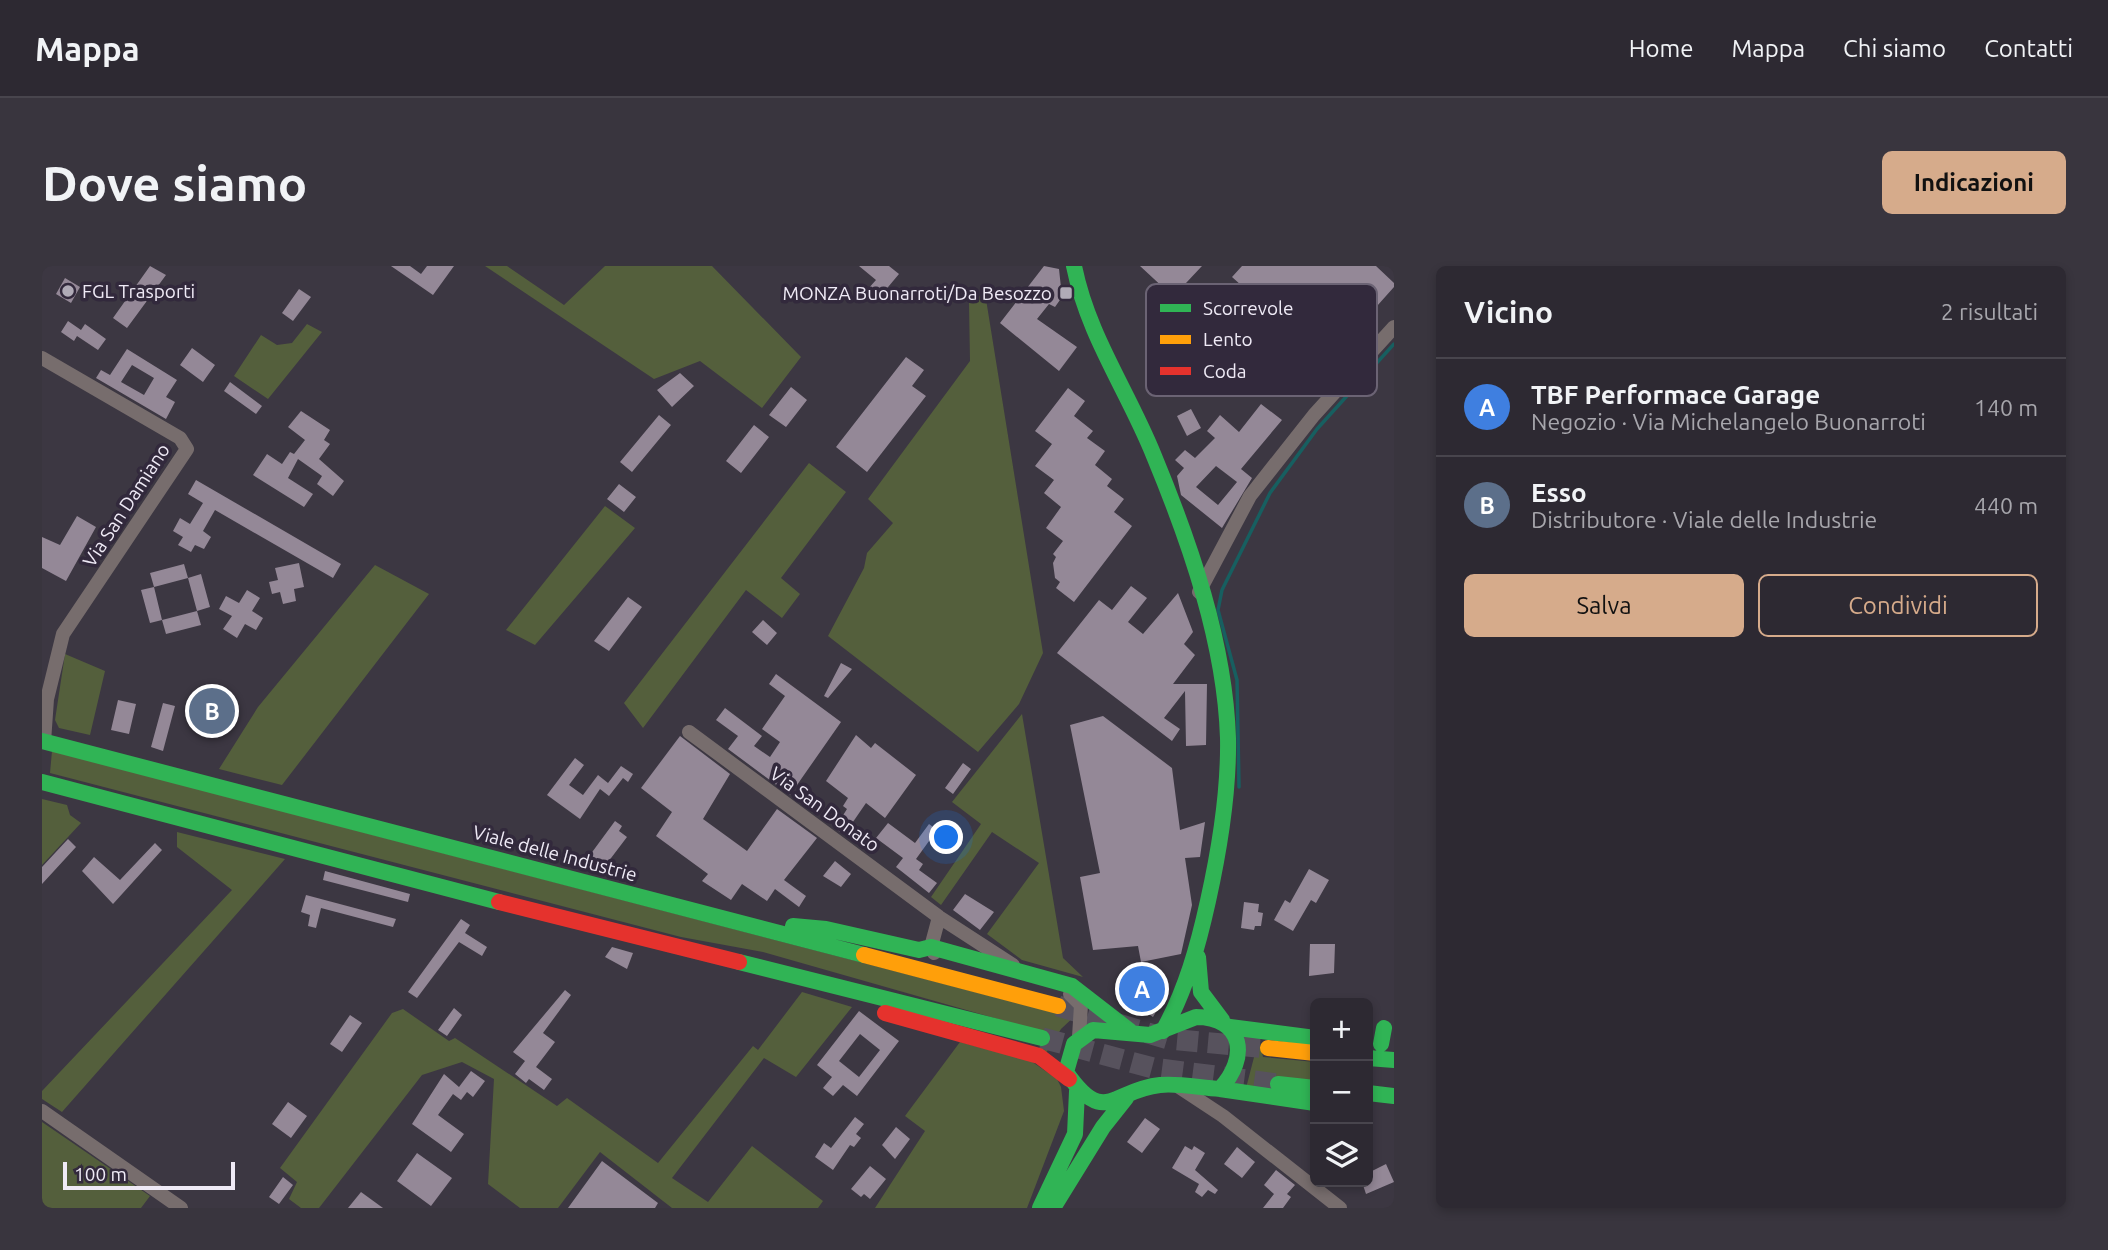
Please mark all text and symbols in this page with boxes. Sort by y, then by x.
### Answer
text: Mappa [35,30,140,67]
text: Home [1629,35,1693,62]
text: Mappa [1731,35,1805,62]
text: Chi siamo [1843,35,1946,62]
text: Contatti [1984,35,2073,62]
button: Indicazioni [1882,151,2066,214]
text: Dove siamo [42,155,307,210]
place label: FGL Trasporti [82,280,195,302]
place label: MONZA Buonarroti/Da Besozzo [782,282,1052,304]
marker: FGL Trasporti [60,283,76,299]
legend [1146,284,1377,396]
marker: MONZA Buonarroti/Da Besozzo [1058,285,1074,301]
text: Vicino [1464,295,1553,329]
text: Scorrevole [1203,297,1294,319]
text: 2 risultati [1941,299,2038,324]
text: Lento [1203,328,1253,350]
text: Coda [1203,360,1247,382]
text: TBF Performace Garage [1531,380,1820,409]
text: A [1479,395,1495,420]
text: 140 m [1974,395,2038,420]
text: Negozio · Via Michelangelo Buonarroti [1531,409,1926,434]
street label: Via San Damiano [78,439,174,571]
text: Esso [1531,478,1587,507]
text: B [1479,493,1495,518]
text: 440 m [1974,493,2038,518]
text: Distributore · Viale delle Industrie [1531,507,1877,532]
button: Salva [1464,574,1744,637]
button: Condividi [1758,574,2038,637]
pin: B [189,685,235,737]
street label: Via San Donato [766,762,884,856]
your location [929,820,963,854]
street label: Viale delle Industrie [471,821,639,885]
pin: A [1119,963,1165,1015]
map controls [1310,998,1373,1187]
button: + [1310,998,1373,1061]
button: − [1310,1061,1373,1124]
button: layers [1310,1124,1373,1187]
scale bar [63,1159,234,1191]
text: 100 m [74,1163,127,1185]

